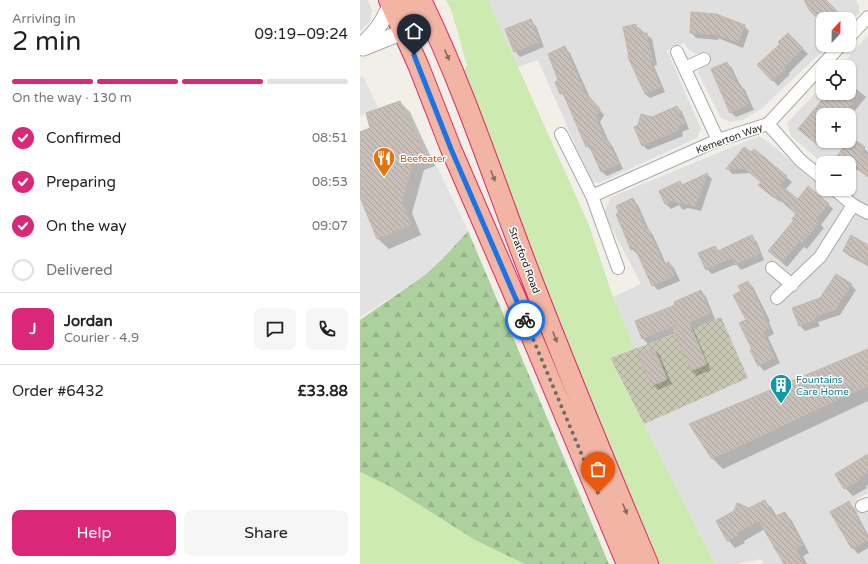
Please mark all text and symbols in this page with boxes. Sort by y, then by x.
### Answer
text: Arriving in [12,11,76,27]
north arrow [816,12,856,52]
map controls [816,12,856,196]
pin [397,14,431,55]
icon: home [403,20,425,42]
text: 09:19–09:24 [255,25,348,43]
text: 2 min [12,26,81,57]
one-way arrow [443,49,450,61]
button: locate [816,60,856,100]
text: On the way · 130 m [12,90,132,106]
button: + [816,108,856,148]
street label: Kemerton Way [694,121,765,157]
icon: check [12,127,34,149]
text: Confirmed [46,129,121,147]
text: 08:51 [312,130,348,146]
restaurant icon: Beefeater [371,145,397,178]
place label: Beefeater [400,153,446,165]
button: − [816,156,856,196]
icon: check [12,171,34,193]
one-way arrow [491,171,497,183]
text: Preparing [46,173,116,191]
text: 08:53 [312,174,348,190]
icon: check [12,215,34,237]
text: On the way [46,217,126,235]
text: 09:07 [312,218,348,234]
street label: Stratford Road [506,225,542,295]
text: Delivered [46,261,113,279]
courier [505,300,545,340]
button: chat [254,308,296,350]
button: phone [306,308,348,350]
icon: bike [514,309,536,331]
text: Jordan [64,312,113,330]
text: J [30,320,37,338]
text: Courier · 4.9 [64,330,139,346]
one-way arrow [552,331,558,342]
building icon: Fountains Care Home [768,372,794,405]
place label: Fountains Care Home [796,374,849,398]
text: Order #6432 [12,382,104,400]
text: £33.88 [297,382,348,400]
pin [581,452,615,493]
icon: bag [587,458,609,480]
one-way arrow [622,504,628,515]
button: Help [12,510,176,556]
button: Share [184,510,348,556]

